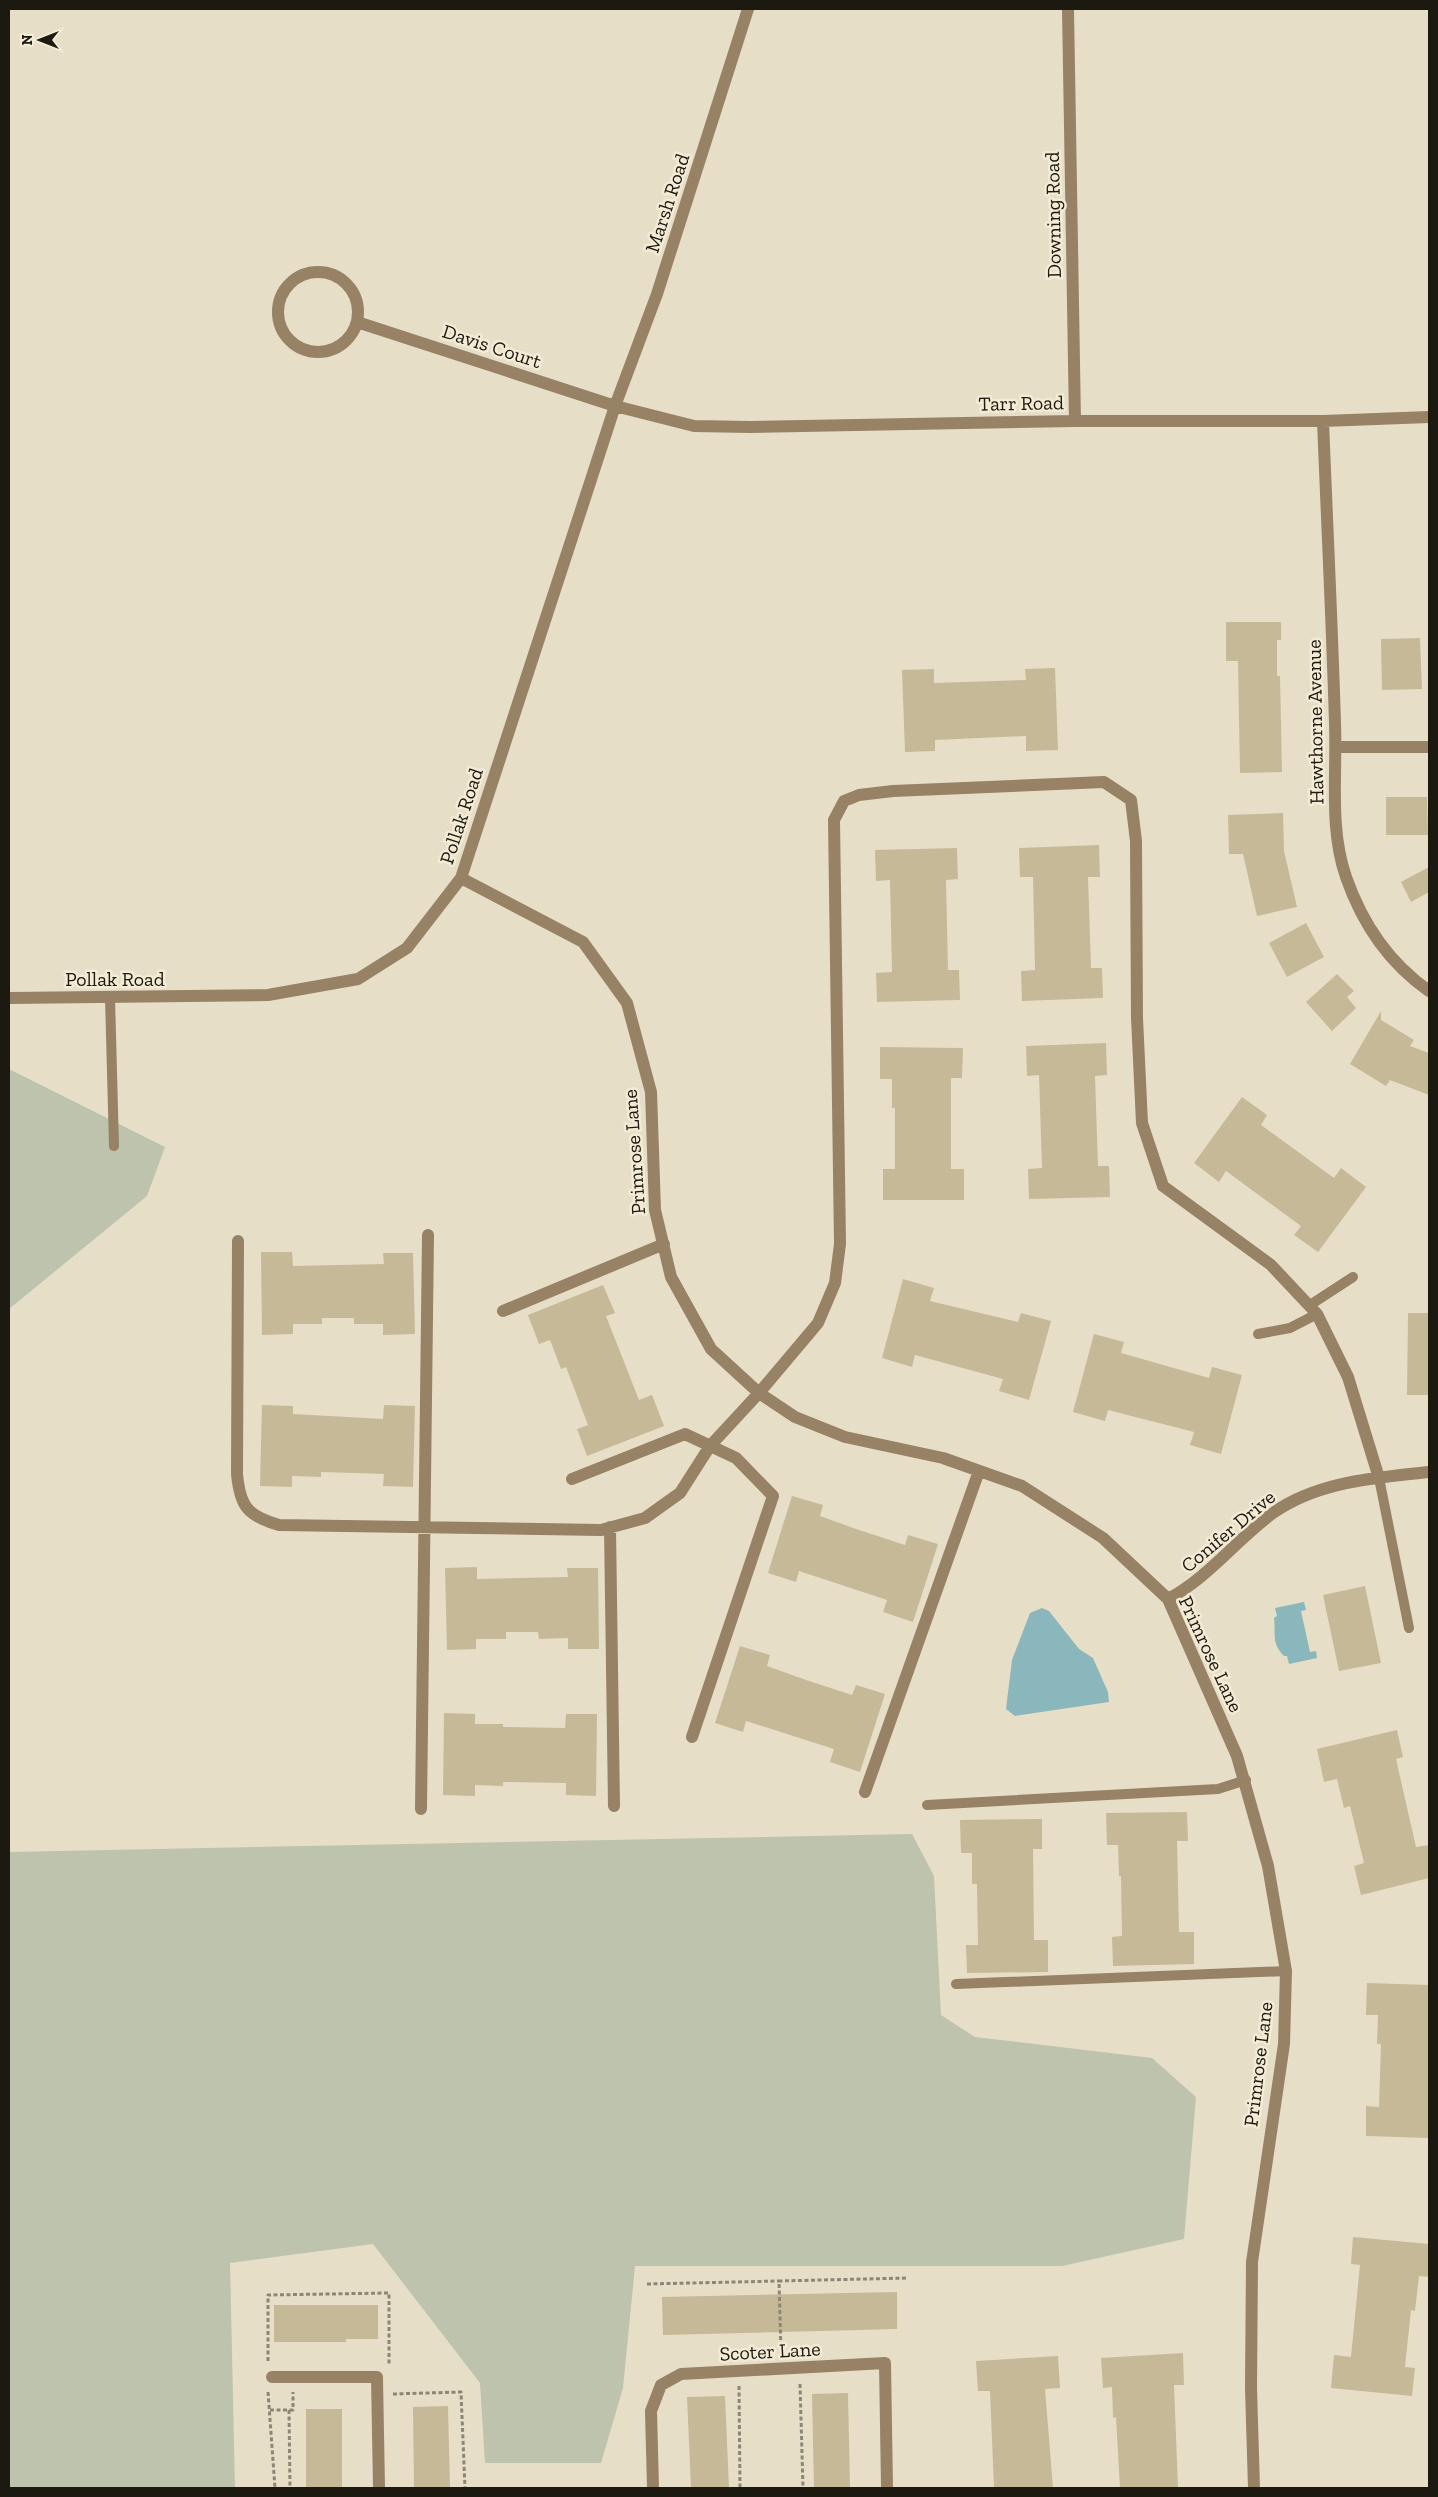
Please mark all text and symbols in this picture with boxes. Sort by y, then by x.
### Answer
north arrow [15,15,65,65]
text: N [19,34,36,45]
street label: Marsh Road [640,150,694,256]
street label: Downing Road [1040,152,1066,278]
street label: Davis Court [440,319,545,373]
street label: Tarr Road [978,390,1064,416]
street label: Hawthorne Avenue [1302,639,1328,805]
street label: Pollak Road [434,765,488,867]
street label: Pollak Road [65,967,165,991]
street label: Primrose Lane [618,1089,650,1215]
street label: Conifer Drive [1176,1485,1280,1577]
street label: Primrose Lane [1174,1592,1248,1716]
street label: Primrose Lane [1238,2000,1278,2128]
street label: Scoter Lane [719,2336,821,2366]

